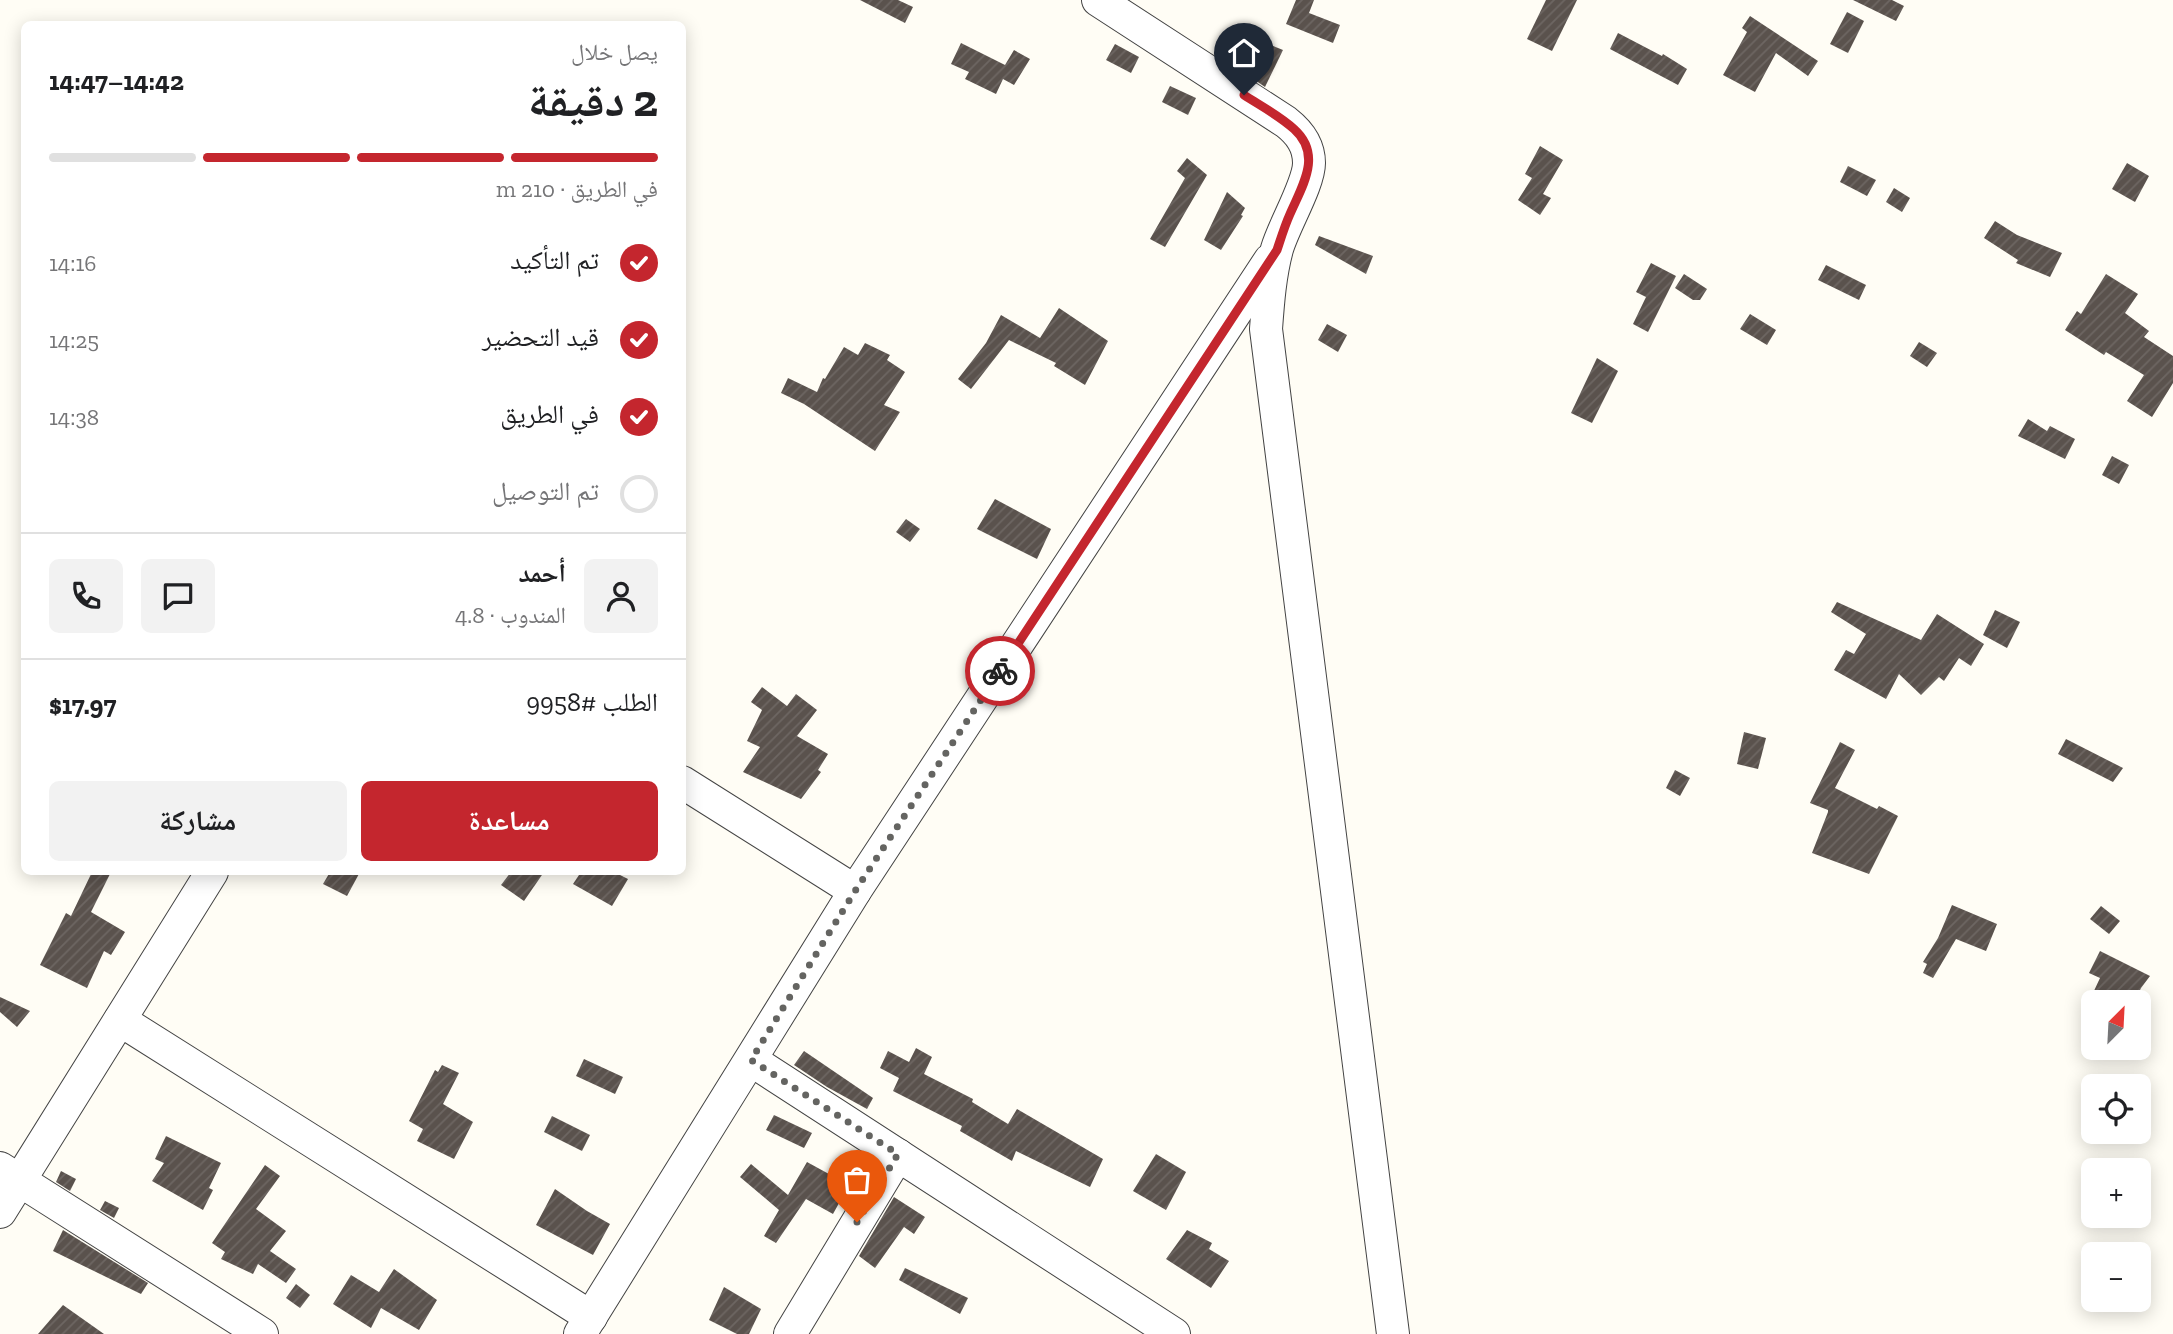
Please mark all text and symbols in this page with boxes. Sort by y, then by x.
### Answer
pin [1214,23,1274,95]
icon: home [1225,34,1263,72]
text: يصل خلال [571,38,658,66]
text: 14:42–14:47 [49,65,184,97]
text: 2 دقيقة [528,73,658,128]
text: في الطريق · 210 m [496,175,658,203]
text: تم التأكيد [510,244,599,276]
icon: check [620,244,658,282]
text: 14:16 [49,249,96,277]
text: قيد التحضير [482,321,599,353]
icon: check [620,321,658,359]
text: 14:25 [49,326,99,354]
text: في الطريق [500,398,599,430]
icon: check [620,398,658,436]
text: 14:38 [49,403,99,431]
text: تم التوصيل [492,475,599,507]
text: أحمد [518,557,566,589]
button: phone [49,559,123,633]
button: chat [141,559,215,633]
button: person [584,559,658,633]
text: المندوب · 4.8 [455,601,566,629]
courier [965,636,1035,706]
icon: bike [981,652,1019,690]
text: الطلب #9958 [526,686,658,718]
text: $17.97 [49,689,116,721]
button: مشاركة [49,781,347,861]
button: مساعدة [361,781,658,861]
north arrow [2081,990,2151,1060]
map controls [2081,990,2151,1312]
button: locate [2081,1074,2151,1144]
pin [827,1150,887,1222]
button: + [2081,1158,2151,1228]
icon: bag [838,1161,876,1199]
button: − [2081,1242,2151,1312]

